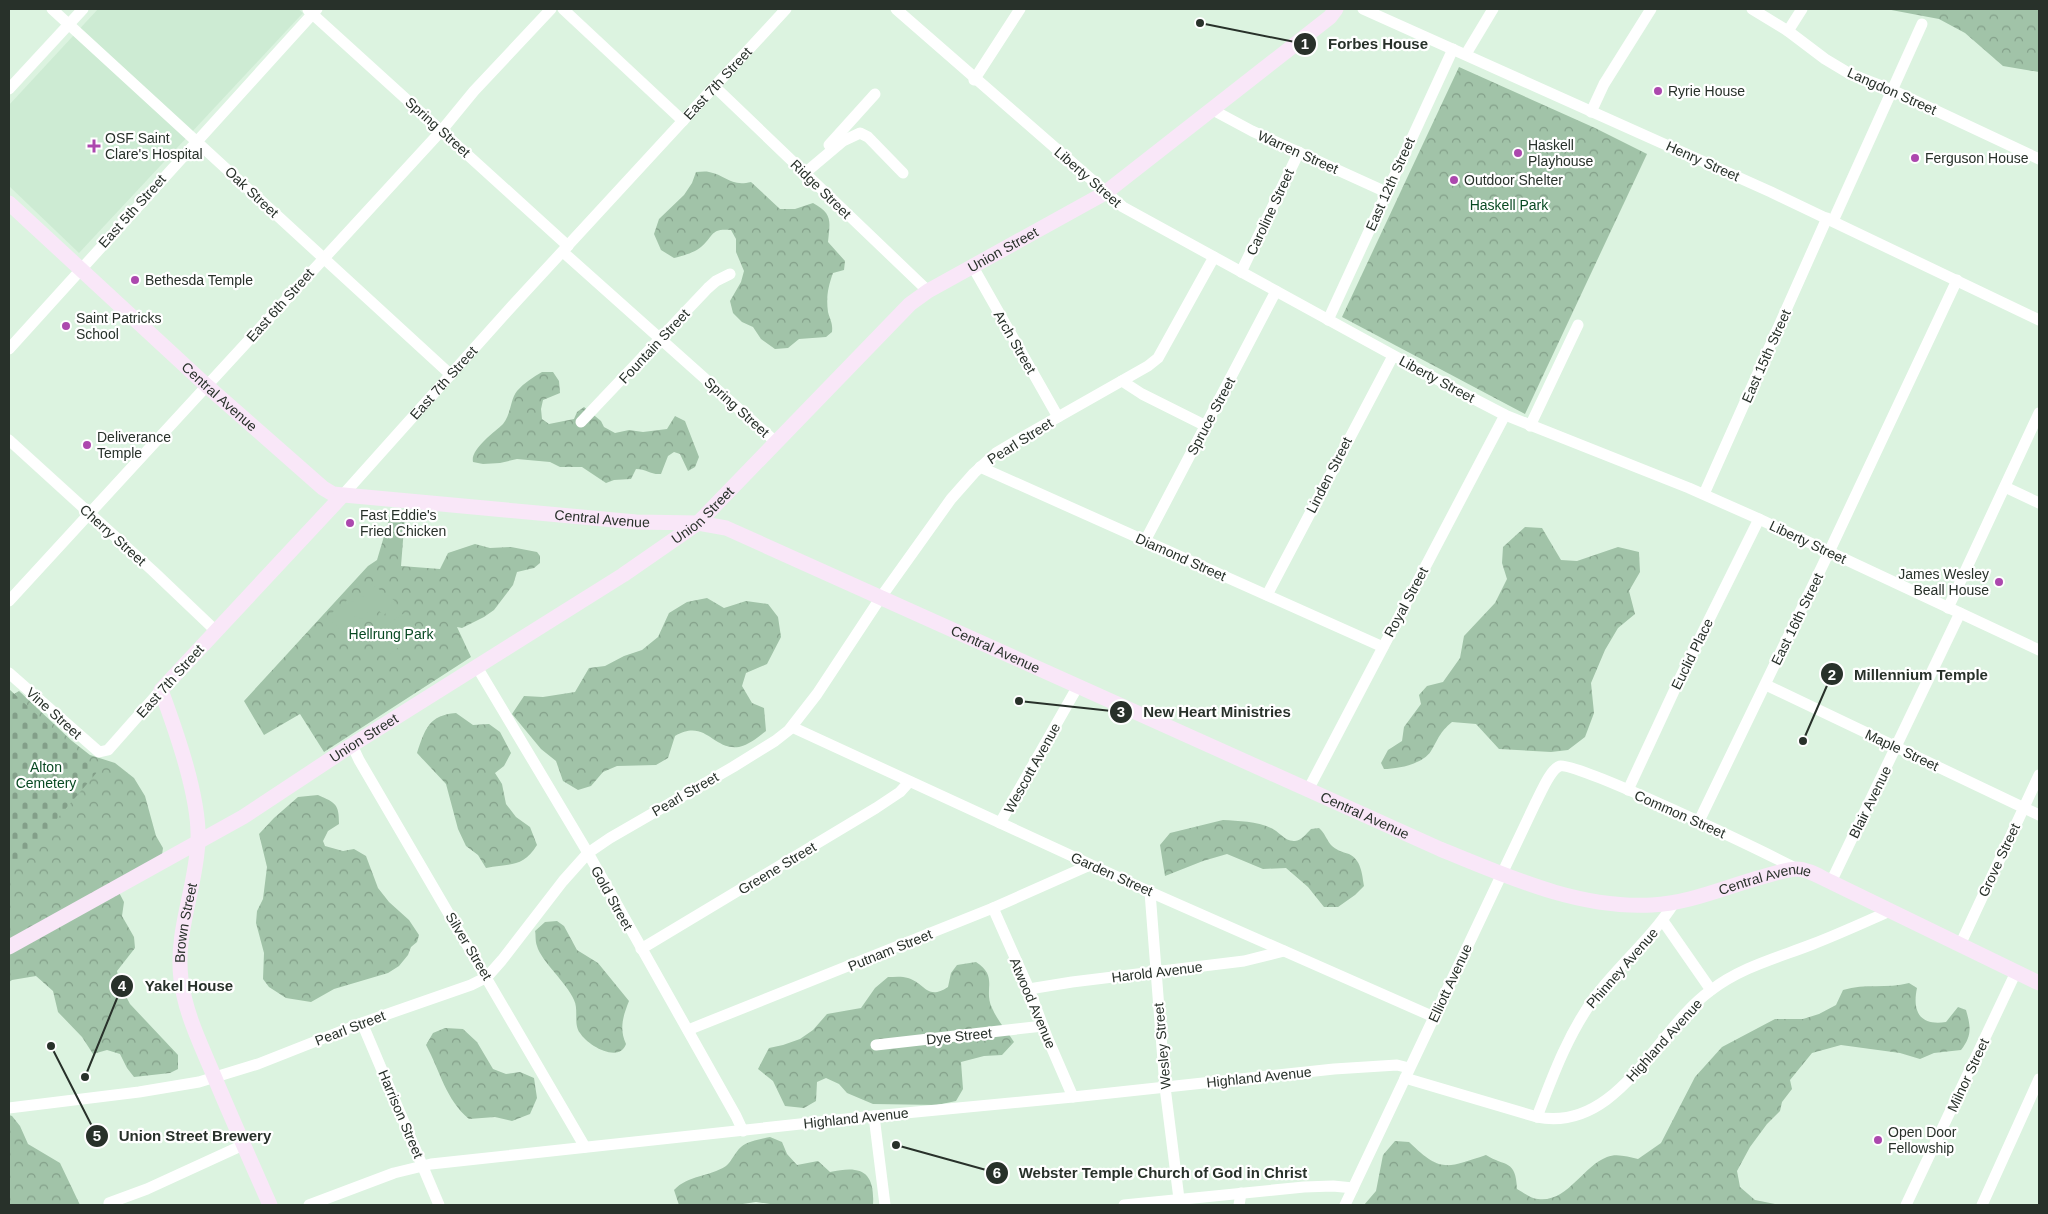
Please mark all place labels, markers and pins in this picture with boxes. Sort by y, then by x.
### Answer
callout: Forbes House [1293,29,1438,59]
place label: Ryrie House [1668,83,1745,99]
marker: Ryrie House [1652,85,1664,97]
place label: OSF Saint Clare's Hospital [105,130,203,162]
place label: Haskell Playhouse [1528,137,1594,169]
marker: OSF Saint Clare's Hospital [87,139,101,153]
marker: Haskell Playhouse [1512,147,1524,159]
place label: Ferguson House [1925,150,2029,166]
marker: Ferguson House [1909,152,1921,164]
place label: Outdoor Shelter [1464,172,1563,188]
marker: Outdoor Shelter [1448,174,1460,186]
place label: Bethesda Temple [145,272,253,288]
marker: Bethesda Temple [129,274,141,286]
place label: Saint Patricks School [76,310,162,342]
marker: Saint Patricks School [60,320,72,332]
place label: Deliverance Temple [97,429,171,461]
marker: Deliverance Temple [81,439,93,451]
place label: Fast Eddie's Fried Chicken [360,507,446,539]
marker: Fast Eddie's Fried Chicken [344,517,356,529]
place label: James Wesley Beall House [1898,566,1989,598]
marker: James Wesley Beall House [1993,576,2005,588]
callout: Millennium Temple [1819,659,1998,689]
callout: New Heart Ministries [1108,697,1301,727]
callout: Yakel House [110,971,243,1001]
callout: Union Street Brewery [84,1121,282,1151]
place label: Open Door Fellowship [1888,1124,1957,1156]
marker: Open Door Fellowship [1872,1134,1884,1146]
callout: Webster Temple Church of God in Christ [984,1158,1318,1188]

